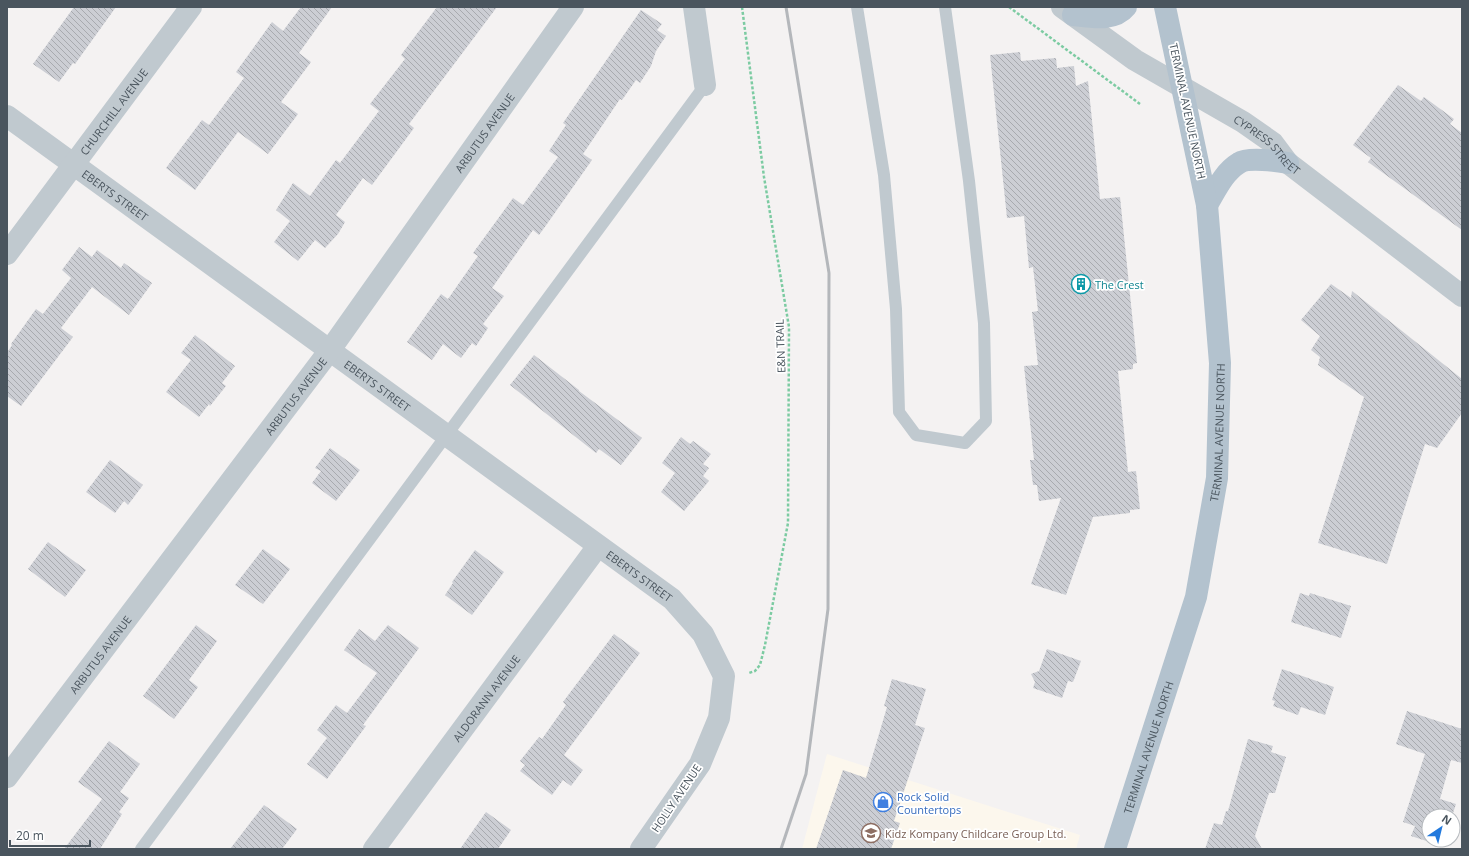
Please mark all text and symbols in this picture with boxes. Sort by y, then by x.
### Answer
street label: TERMINAL AVENUE NORTH [1166,42,1210,180]
street label: CHURCHILL AVENUE [76,65,151,158]
street label: ARBUTUS AVENUE [451,90,517,175]
street label: CYPRESS STREET [1231,111,1304,177]
street label: EBERTS STREET [79,166,152,224]
building icon: The Crest [1070,273,1092,295]
place label: The Crest [1095,277,1144,292]
street label: E&N TRAIL [772,319,788,373]
street label: ARBUTUS AVENUE [261,354,330,438]
street label: EBERTS STREET [341,356,414,414]
street label: TERMINAL AVENUE NORTH [1205,363,1227,503]
street label: EBERTS STREET [604,546,676,605]
street label: ARBUTUS AVENUE [66,612,134,696]
street label: ALDORANN AVENUE [449,651,523,744]
street label: TERMINAL AVENUE NORTH [1119,679,1176,815]
street label: HOLLY AVENUE [648,761,704,835]
place label: Rock Solid Countertops [897,789,961,817]
shop icon: Rock Solid Countertops [872,791,894,813]
north arrow [1421,808,1461,848]
text: N [1439,811,1455,828]
scale bar [10,822,90,848]
school or university icon: Kidz Kompany Childcare Group Ltd. [860,822,882,844]
place label: Kidz Kompany Childcare Group Ltd. [885,826,1066,841]
text: 20 m [16,827,44,844]

